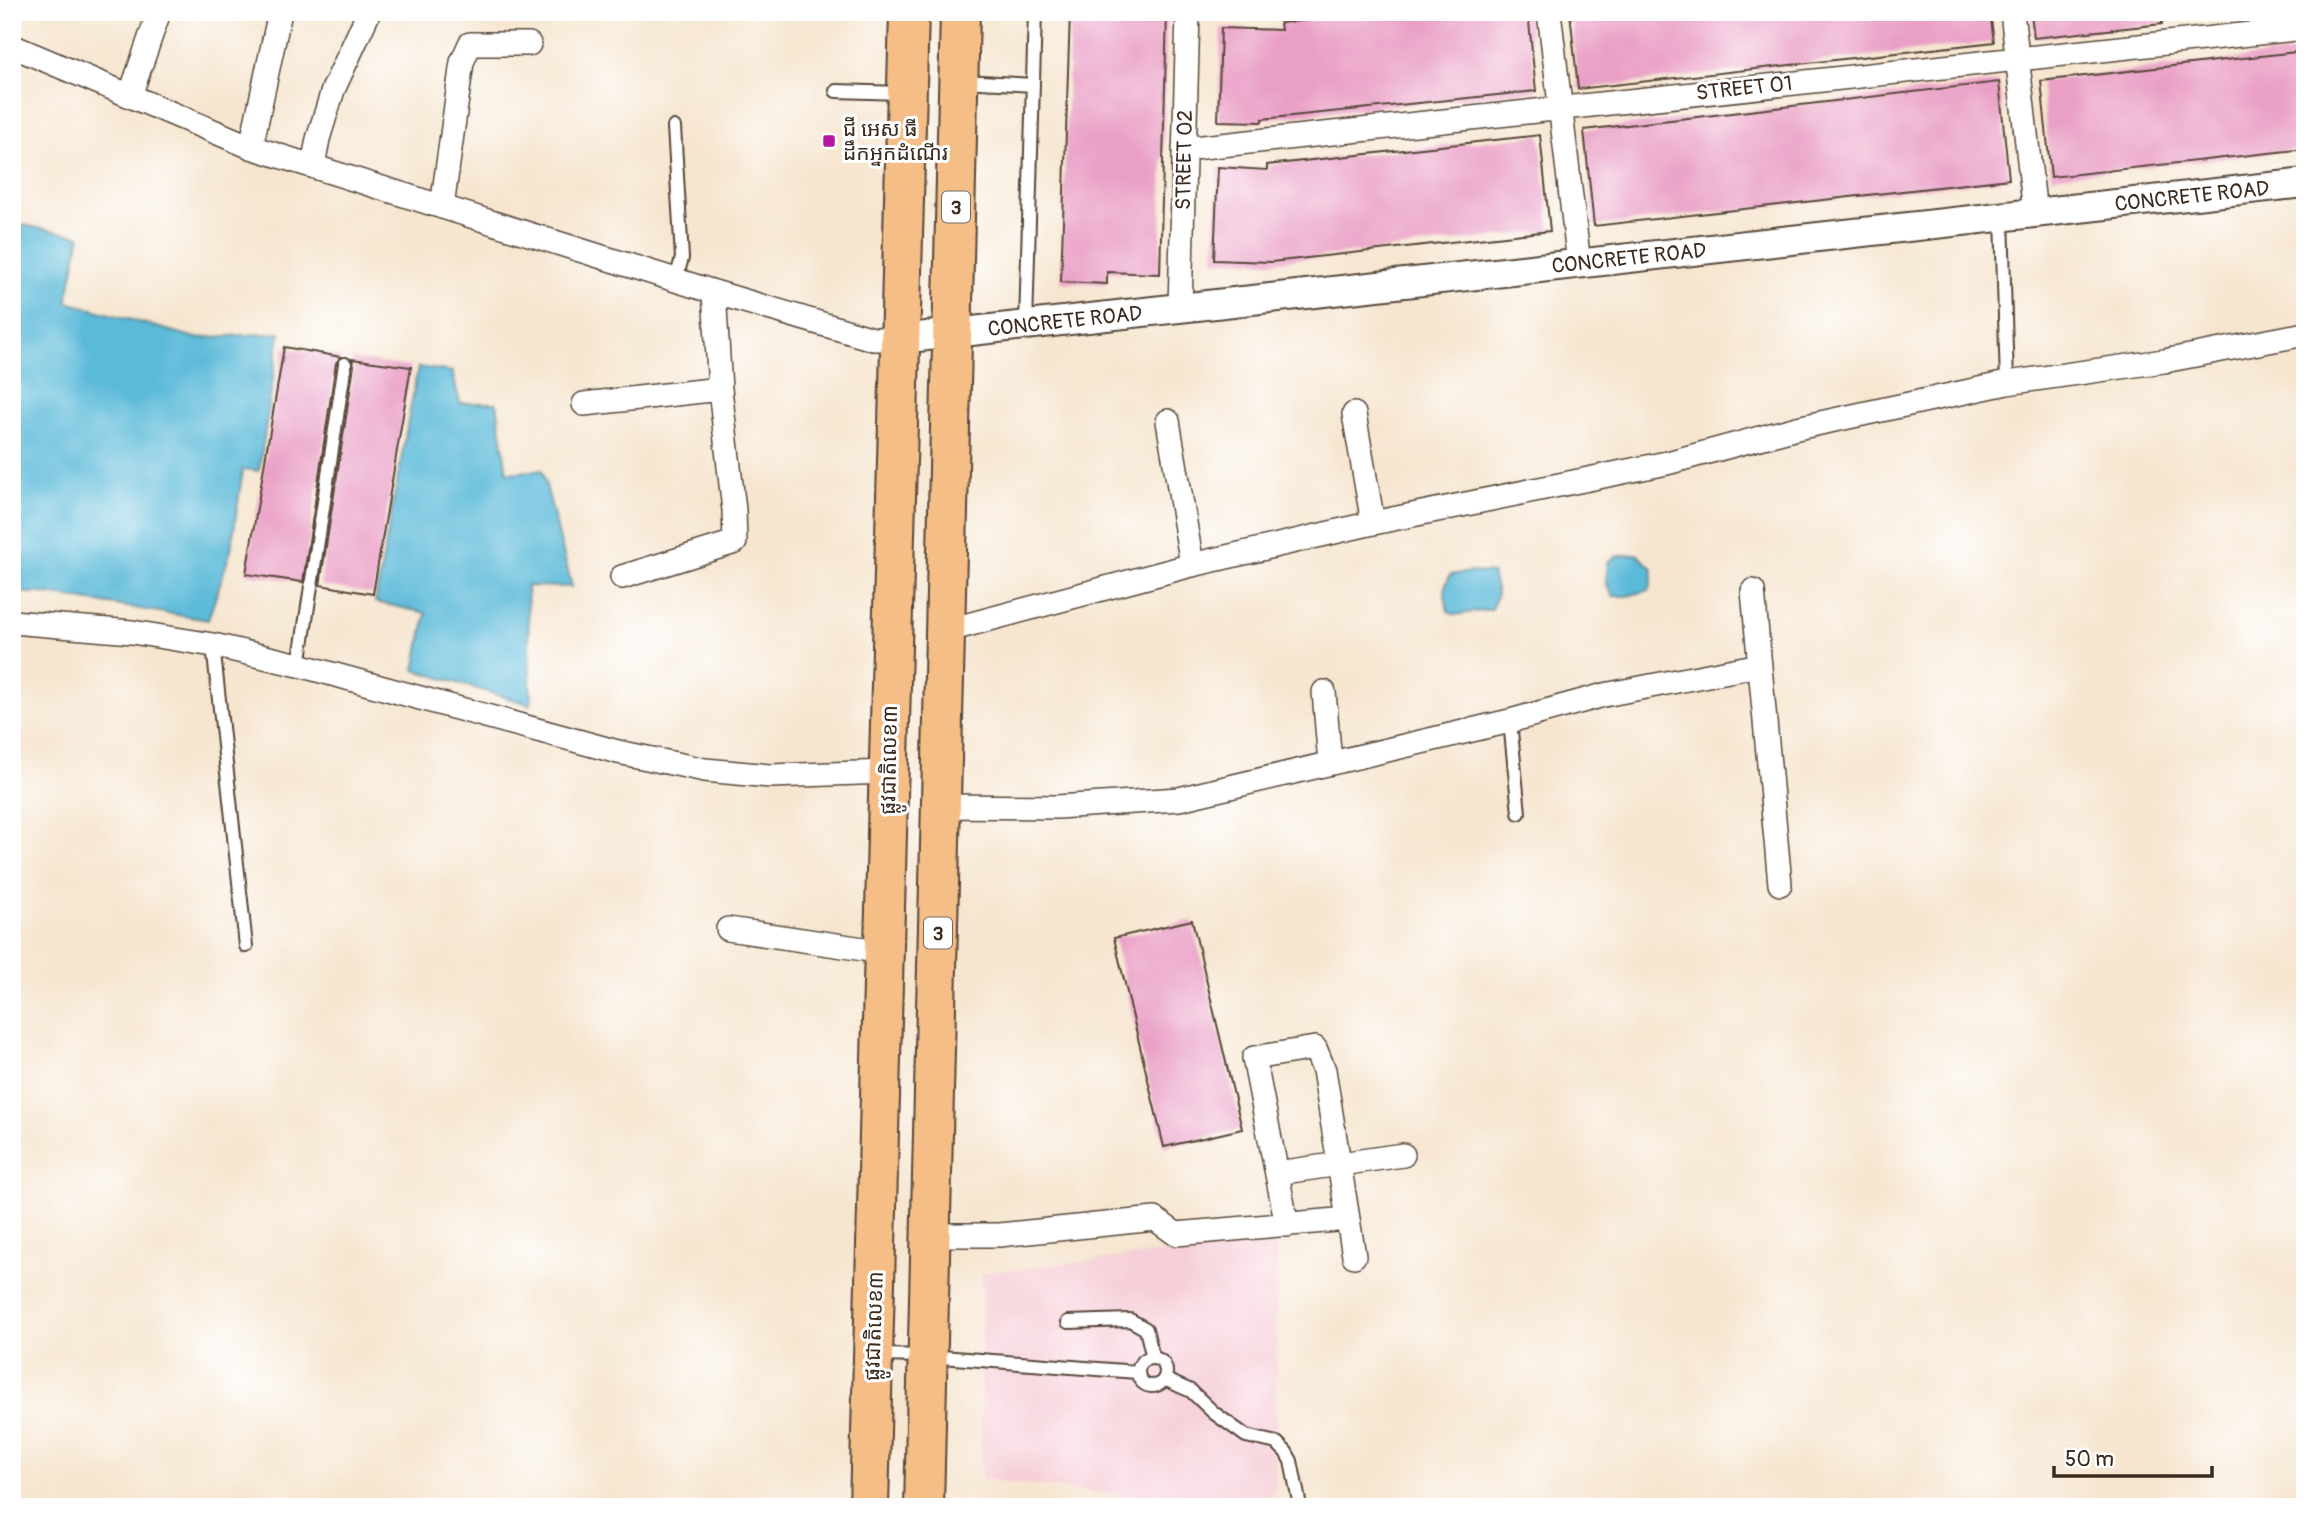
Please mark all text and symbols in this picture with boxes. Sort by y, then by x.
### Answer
street label: STREET 01 [1695,70,1794,107]
street label: STREET 02 [1170,110,1199,210]
place label: ជី អេស ធី ដឹកអ្នកដំណើរ [843,116,948,167]
marker: ជី អេស ធី ដឹកអ្នកដំណើរ [821,133,837,149]
street label: CONCRETE ROAD [2114,175,2271,218]
road number: 3 [942,192,970,223]
street label: CONCRETE ROAD [1551,237,1708,280]
street label: CONCRETE ROAD [987,300,1144,343]
street label: ផ្លូវជាតិលេខ៣ [875,705,909,815]
road number: 3 [924,917,952,948]
street label: ផ្លូវជាតិលេខ៣ [859,1271,895,1382]
scale bar [2054,1435,2212,1479]
text: 50 m [2065,1446,2114,1473]

